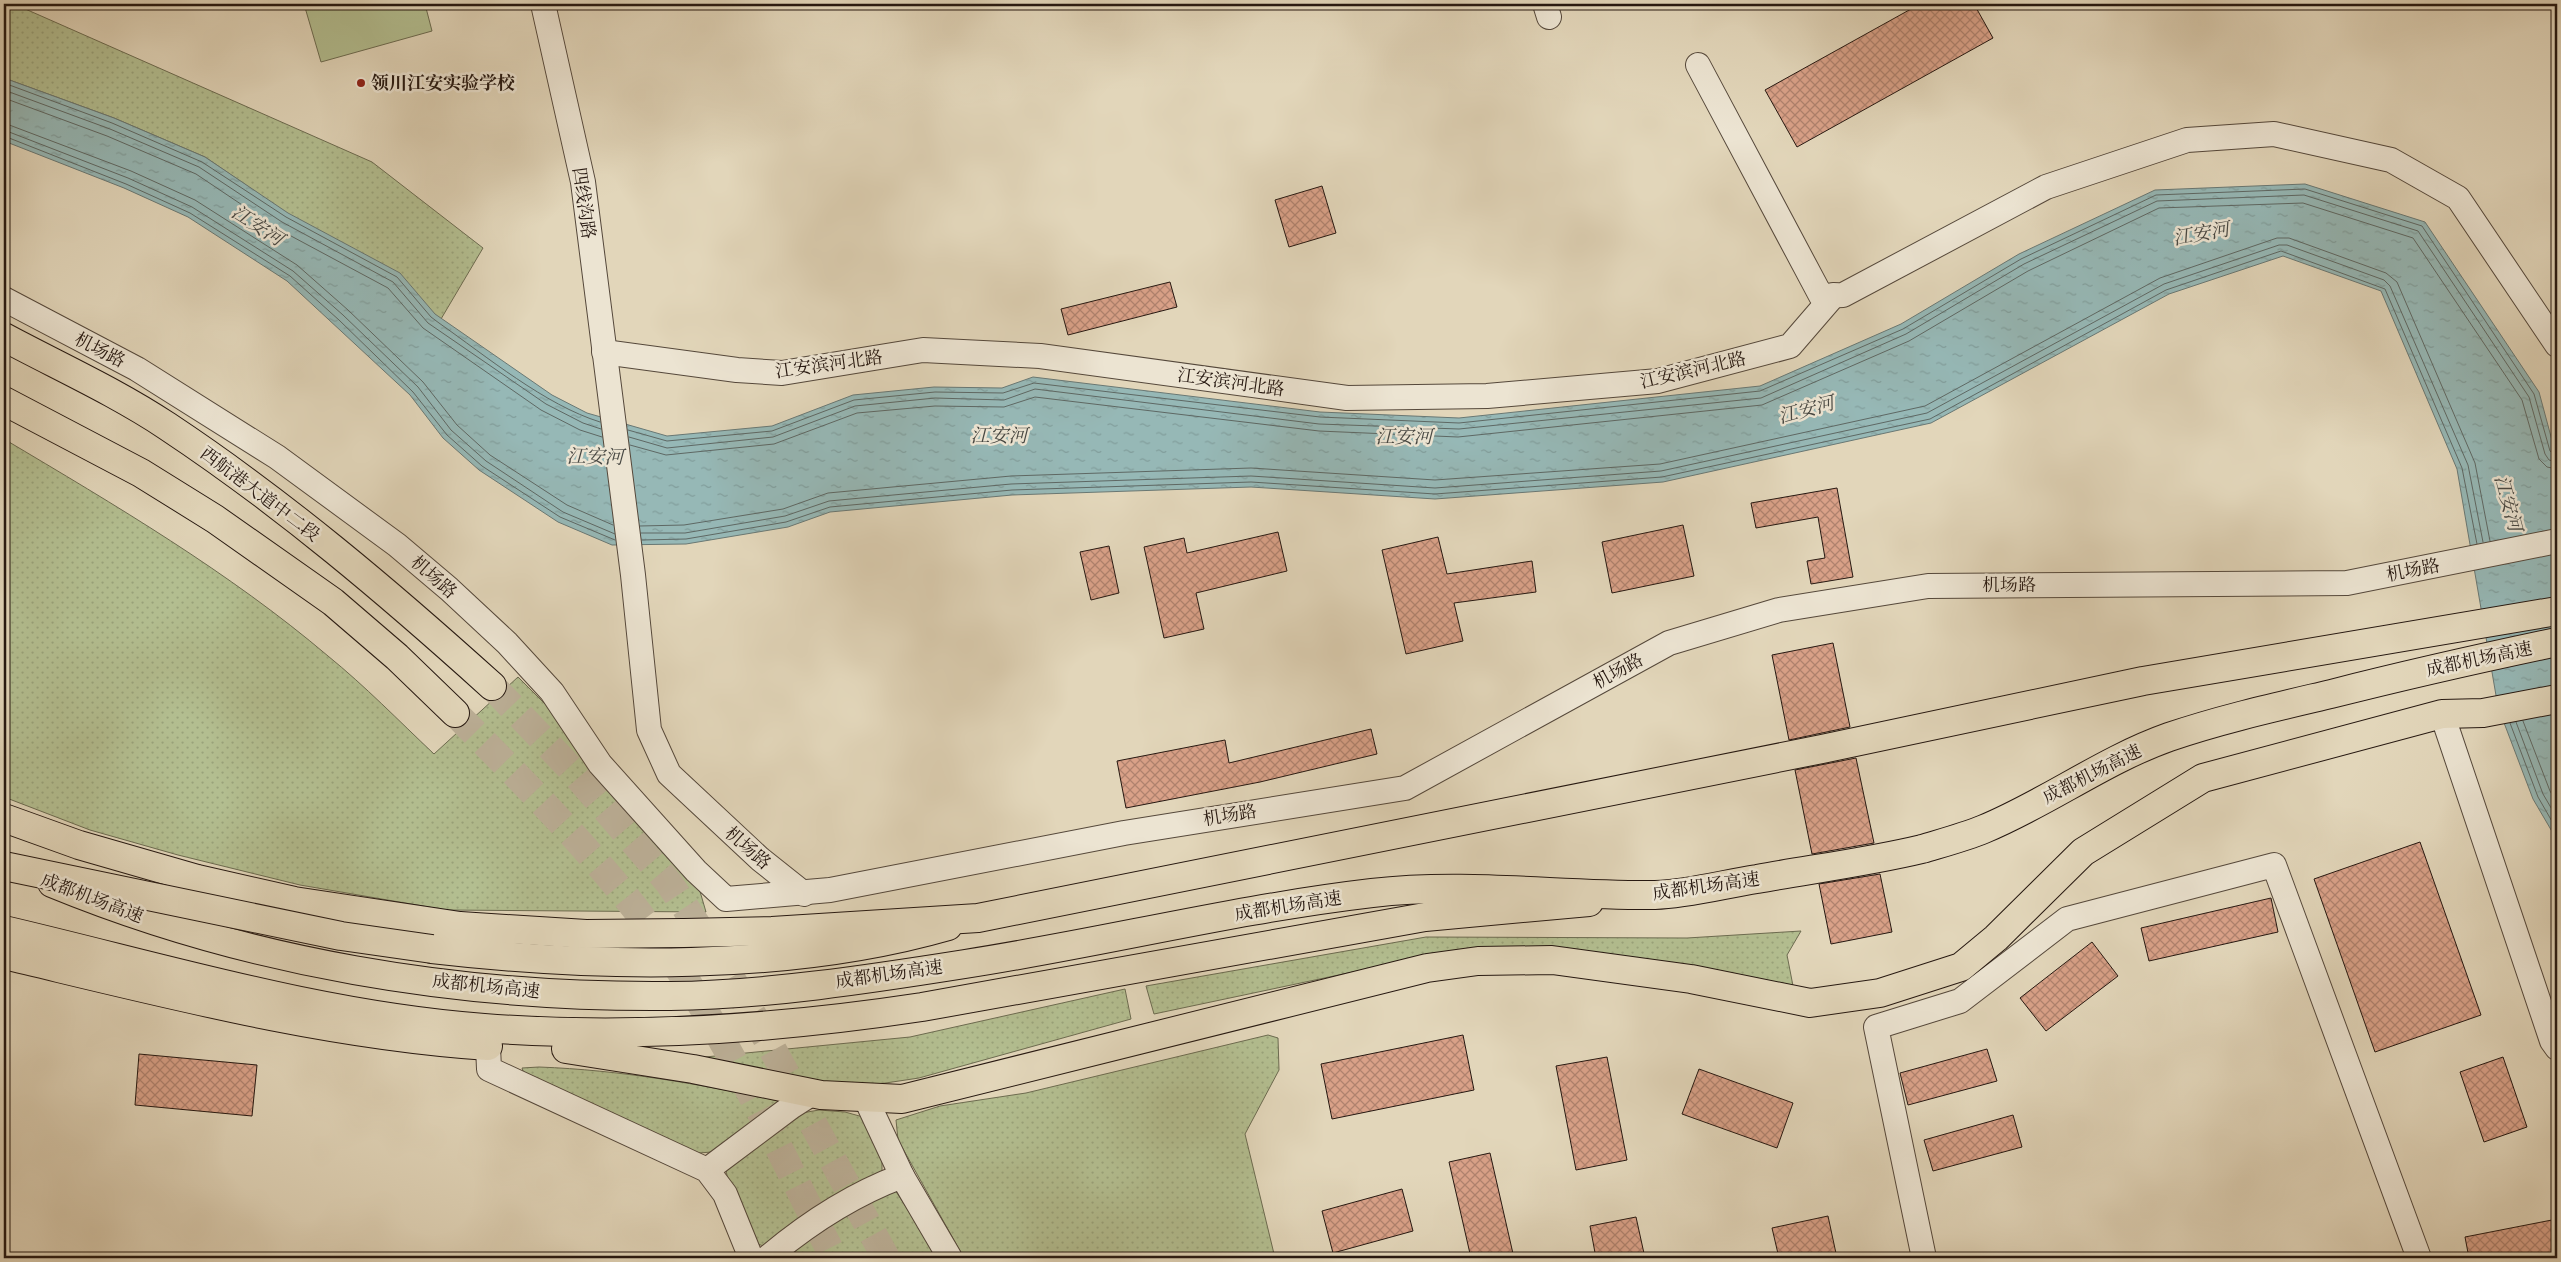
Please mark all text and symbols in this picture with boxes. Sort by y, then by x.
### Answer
place label: 领川江安实验学校 [371,73,515,93]
marker: 领川江安实验学校 [355,77,367,89]
street label: 四线沟路 [569,166,599,240]
water label: 江安河 [228,201,290,252]
water label: 江安河 [2171,218,2234,250]
street label: 机场路 [71,329,129,371]
street label: 江安滨河北路 [774,347,884,381]
street label: 江安滨河北路 [1638,348,1748,392]
street label: 江安滨河北路 [1176,365,1286,399]
water label: 江安河 [1776,391,1840,428]
water label: 江安河 [970,425,1030,447]
water label: 江安河 [1375,426,1435,448]
street label: 西航港大道中二段 [196,443,324,545]
water label: 江安河 [566,446,627,469]
water label: 江安河 [2490,473,2527,537]
street label: 机场路 [407,552,461,602]
street label: 机场路 [2385,555,2441,585]
street label: 机场路 [1982,575,2036,595]
street label: 成都机场高速 [2424,638,2534,680]
street label: 机场路 [1590,649,1646,693]
street label: 成都机场高速 [2039,741,2145,807]
street label: 机场路 [1202,801,1258,829]
street label: 机场路 [721,823,775,873]
street label: 成都机场高速 [38,869,146,927]
street label: 成都机场高速 [1651,869,1761,903]
street label: 成都机场高速 [1233,888,1343,924]
street label: 成都机场高速 [834,957,944,991]
street label: 成都机场高速 [431,970,541,1002]

